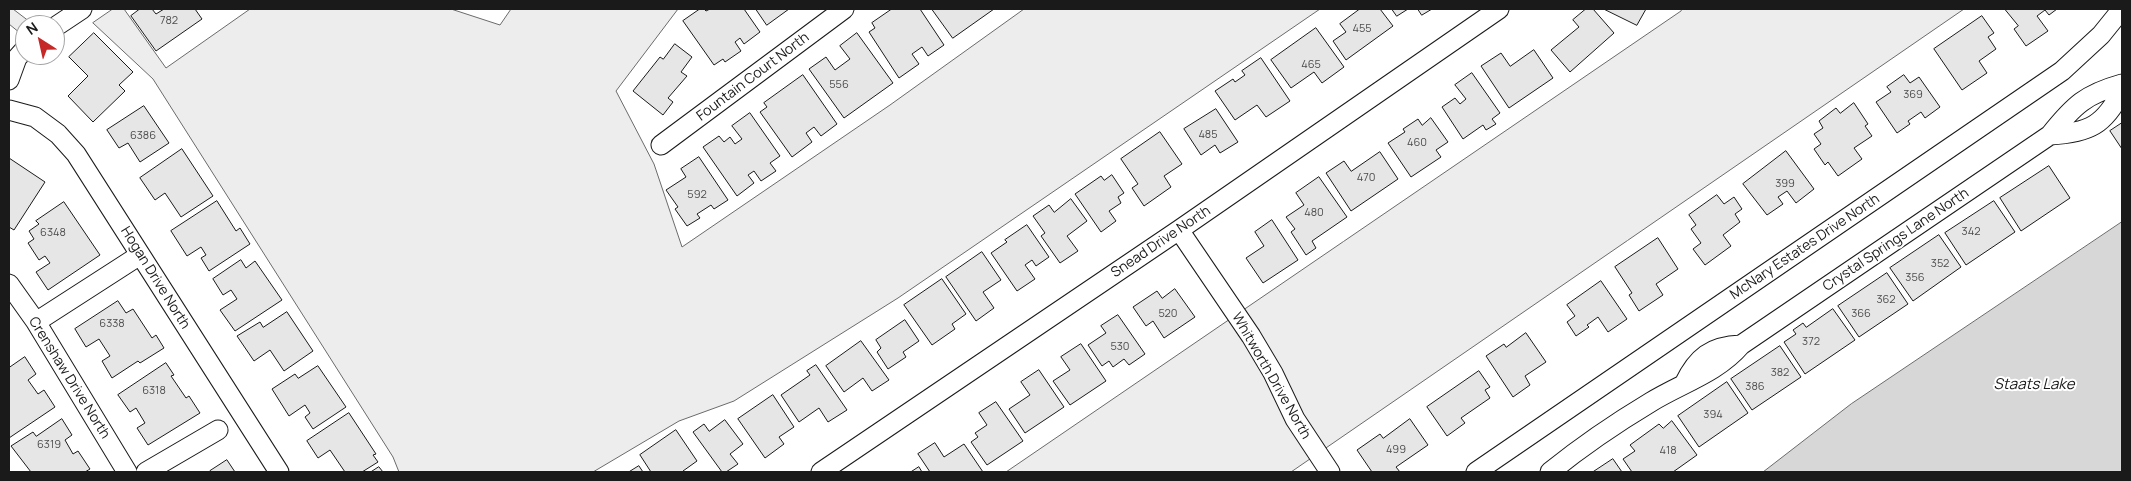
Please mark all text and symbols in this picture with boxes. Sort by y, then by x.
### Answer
house number: 782 [160,14,178,28]
north arrow [15,15,65,65]
text: N [22,17,41,39]
house number: 455 [1352,22,1372,36]
street label: Fountain Court North [693,29,813,125]
house number: 465 [1301,58,1321,72]
house number: 556 [829,78,849,92]
house number: 369 [1903,88,1923,102]
house number: 485 [1198,128,1218,142]
house number: 6386 [130,129,156,143]
house number: 460 [1407,136,1427,150]
house number: 470 [1357,171,1375,185]
house number: 399 [1775,177,1795,191]
street label: Crystal Springs Lane North [1820,185,1972,295]
house number: 592 [687,188,707,202]
street label: McNary Estates Drive North [1727,191,1883,303]
street label: Snead Drive North [1108,203,1214,281]
house number: 480 [1304,206,1324,220]
street label: Hogan Drive North [117,224,193,332]
house number: 342 [1962,225,1980,239]
house number: 6348 [40,226,66,240]
house number: 352 [1931,257,1949,271]
house number: 356 [1905,271,1925,285]
house number: 362 [1876,293,1896,307]
house number: 520 [1158,307,1178,321]
house number: 366 [1851,307,1871,321]
street label: Whitworth Drive North [1228,310,1314,442]
street label: Crenshaw Drive North [25,314,113,442]
house number: 6338 [99,317,125,331]
house number: 372 [1802,335,1820,349]
house number: 530 [1110,340,1130,354]
house number: 382 [1771,366,1789,380]
water label: Staats Lake [1994,376,2074,394]
house number: 386 [1745,380,1765,394]
house number: 6318 [142,384,166,398]
house number: 394 [1703,408,1723,422]
house number: 6319 [37,438,61,452]
house number: 499 [1386,443,1406,457]
house number: 418 [1659,444,1677,458]

